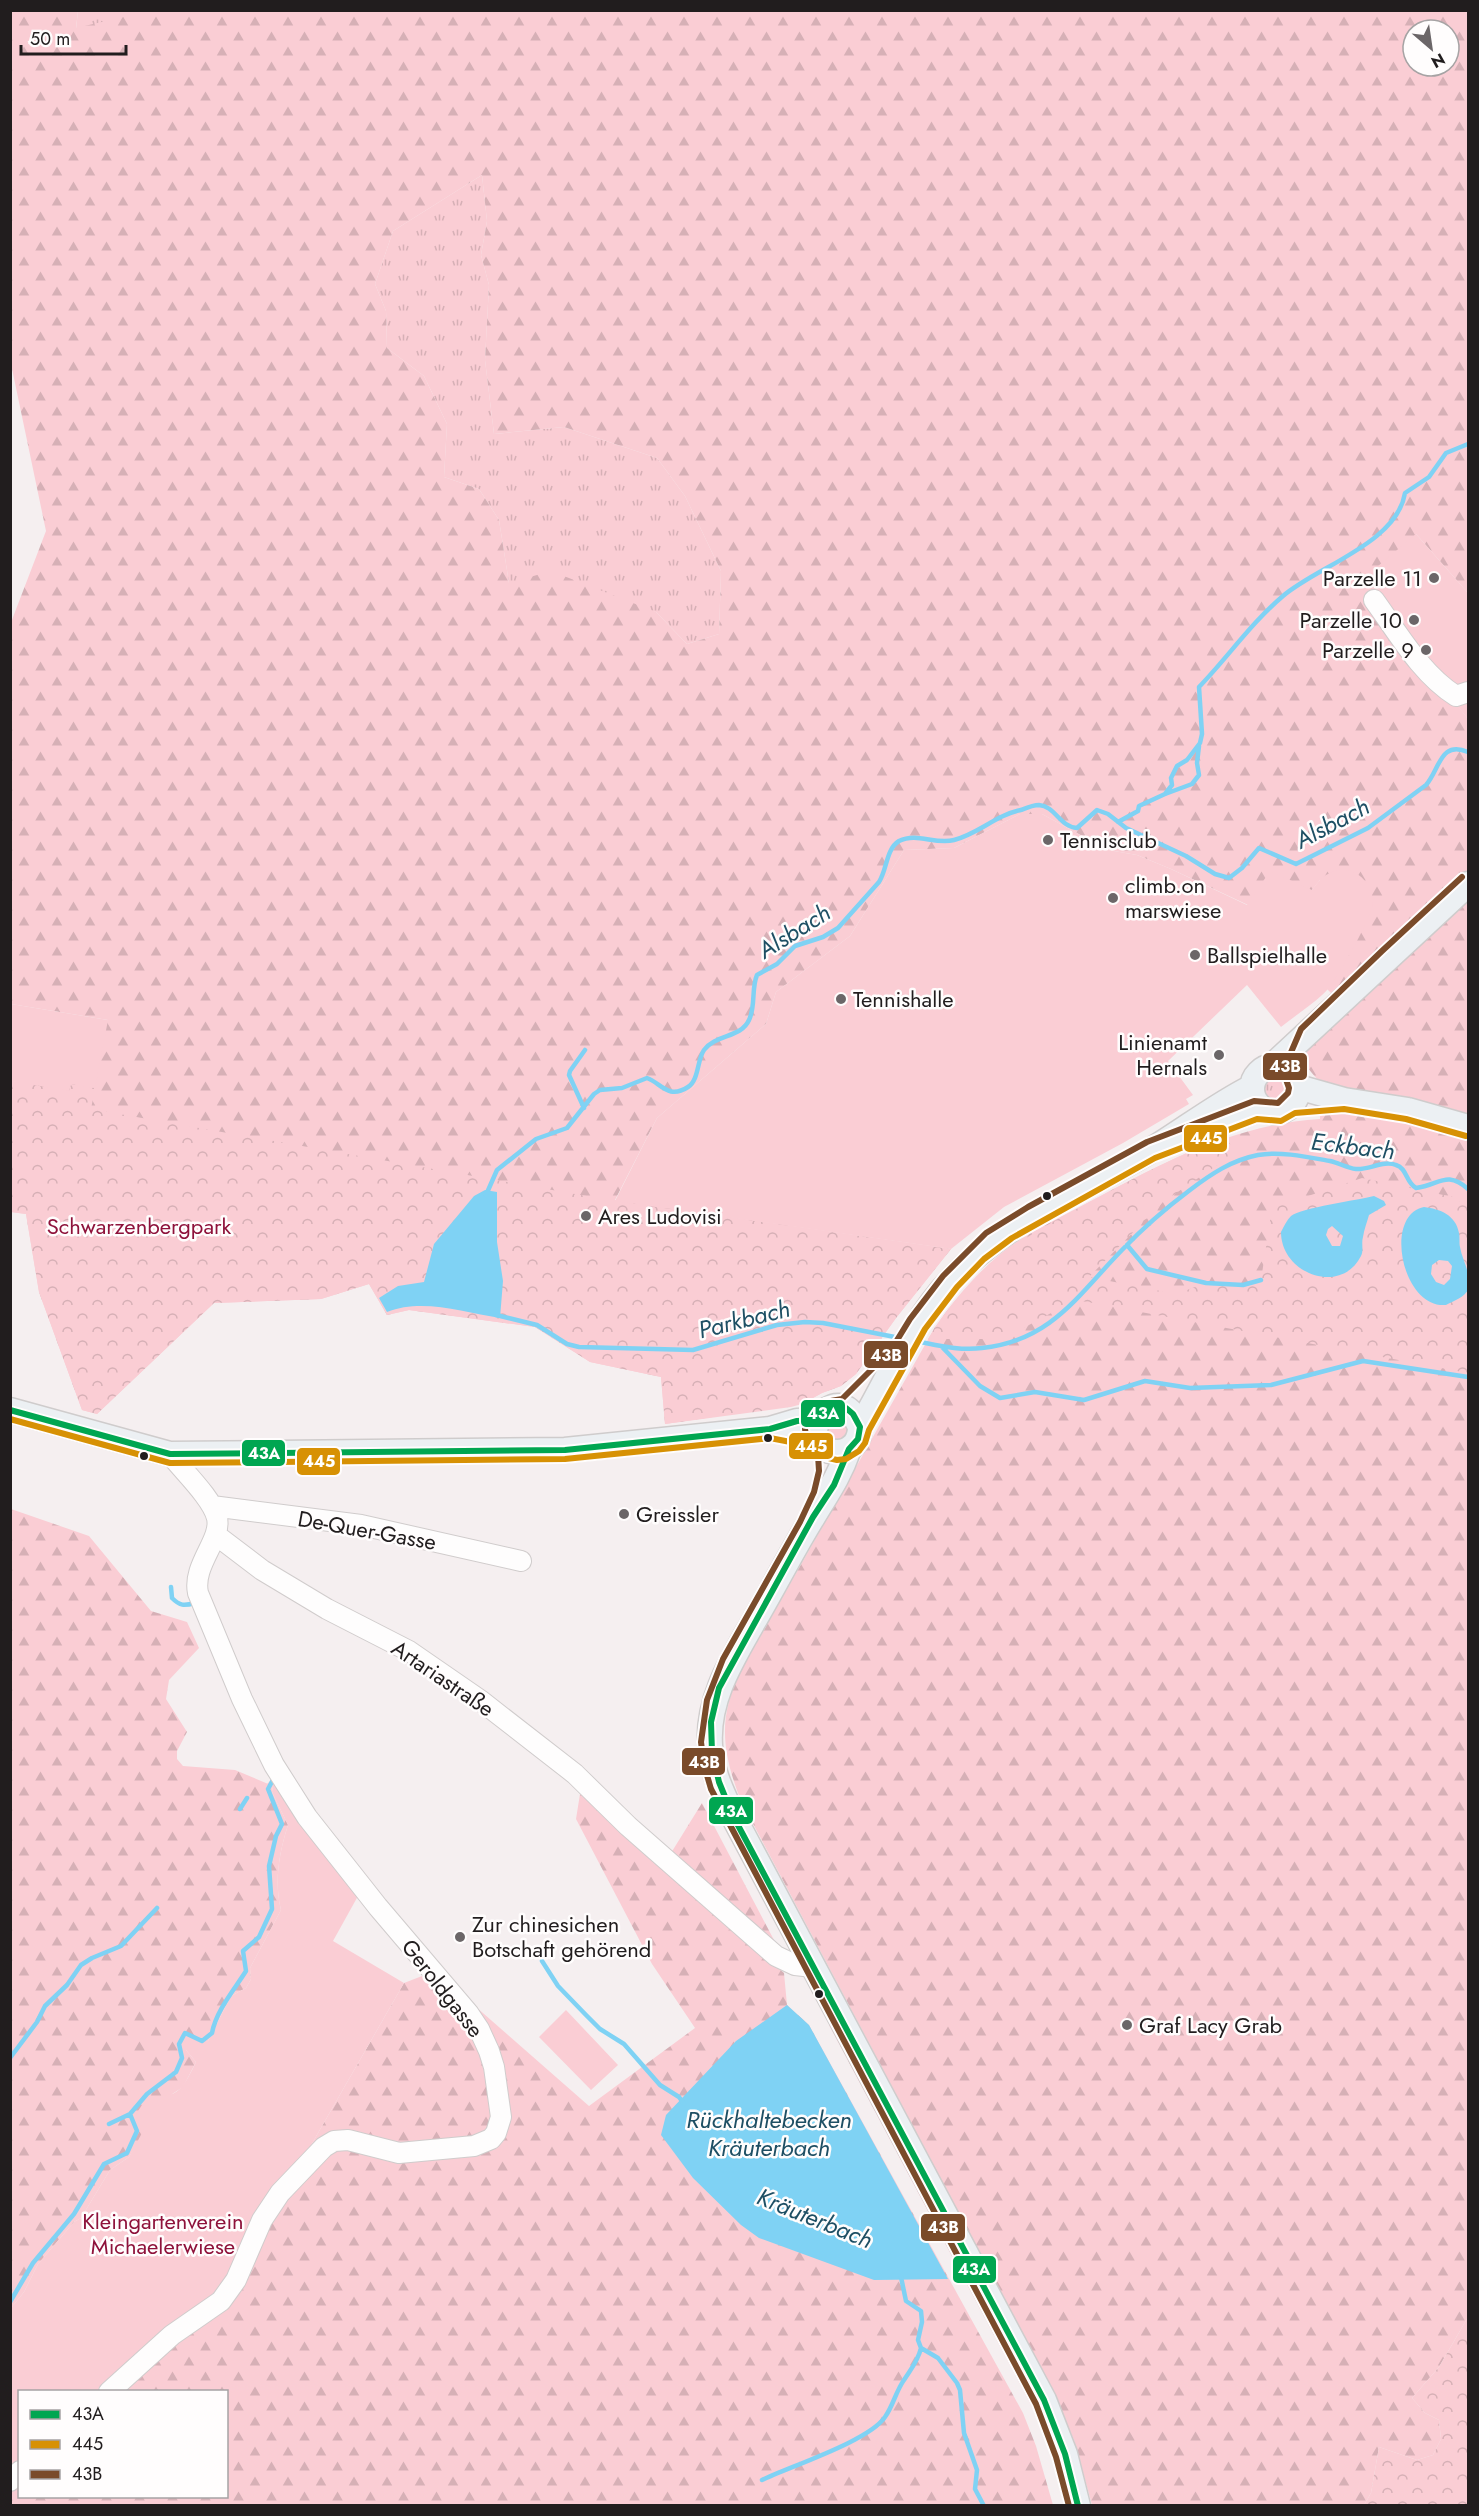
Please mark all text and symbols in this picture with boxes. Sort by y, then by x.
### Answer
scale bar [21,18,126,56]
north arrow [1401,18,1461,78]
text: 50 m [30,26,70,52]
text: N [1427,48,1449,74]
place label: Parzelle 11 [1323,562,1422,594]
marker: Parzelle 11 [1427,571,1441,585]
place label: Parzelle 10 [1300,604,1402,636]
marker: Parzelle 10 [1407,613,1421,627]
place label: Parzelle 9 [1322,634,1414,666]
marker: Parzelle 9 [1419,643,1433,657]
water label: Alsbach [1288,789,1376,858]
place label: Tennisclub [1060,824,1157,856]
marker: Tennisclub [1041,833,1055,847]
place label: climb.on marswiese [1125,869,1221,926]
marker: climb.on marswiese [1106,891,1120,905]
water label: Alsbach [750,895,837,968]
place label: Ballspielhalle [1207,939,1327,971]
marker: Ballspielhalle [1188,948,1202,962]
place label: Tennishalle [853,983,954,1015]
marker: Tennishalle [834,992,848,1006]
place label: Linienamt Hernals [1118,1026,1208,1083]
marker: Linienamt Hernals [1212,1048,1226,1062]
line badge: 43B [1262,1052,1308,1081]
text: 43B [1269,1055,1301,1078]
line badge: 445 [1183,1124,1228,1153]
water label: Eckbach [1309,1124,1397,1168]
text: 445 [1190,1127,1222,1150]
unlabelled marker [1041,1190,1053,1202]
place label: Ares Ludovisi [598,1200,722,1232]
marker: Ares Ludovisi [579,1209,593,1223]
park label: Schwarzenbergpark [47,1210,232,1242]
water label: Parkbach [694,1291,794,1347]
line badge: 43B [863,1340,909,1369]
text: 43B [870,1344,902,1367]
line badge: 43A [800,1399,846,1428]
text: 43A [807,1402,840,1425]
unlabelled marker [762,1432,774,1444]
line badge: 445 [788,1432,834,1460]
text: 445 [795,1435,827,1458]
line badge: 43A [241,1439,286,1467]
text: 43A [248,1442,281,1465]
line badge: 445 [296,1447,341,1476]
unlabelled marker [138,1450,150,1462]
text: 445 [303,1450,335,1473]
place label: Greissler [636,1498,719,1530]
street label: De-Quer-Gasse [295,1502,439,1558]
marker: Greissler [617,1507,631,1521]
street label: Artariastraße [385,1632,501,1724]
line badge: 43B [681,1747,726,1776]
text: 43B [688,1751,720,1774]
line badge: 43A [708,1796,754,1825]
text: 43A [715,1800,748,1823]
place label: Zur chinesichen Botschaft gehörend [472,1908,651,1965]
marker: Zur chinesichen Botschaft gehörend [453,1930,467,1944]
street label: Geroldgasse [394,1932,492,2044]
unlabelled marker [813,1988,825,2000]
place label: Graf Lacy Grab [1139,2009,1282,2041]
marker: Graf Lacy Grab [1120,2018,1134,2032]
water label: Rückhaltebecken Kräuterbach [686,2102,852,2165]
water label: Kräuterbach [752,2179,878,2257]
park label: Kleingartenverein Michaelerwiese [82,2205,244,2262]
line badge: 43B [920,2213,966,2242]
text: 43B [927,2216,959,2239]
line badge: 43A [952,2255,997,2284]
text: 43A [958,2258,991,2281]
legend [18,2390,228,2498]
text: 43A [72,2401,104,2427]
text: 445 [72,2431,103,2457]
text: 43B [72,2461,102,2487]

